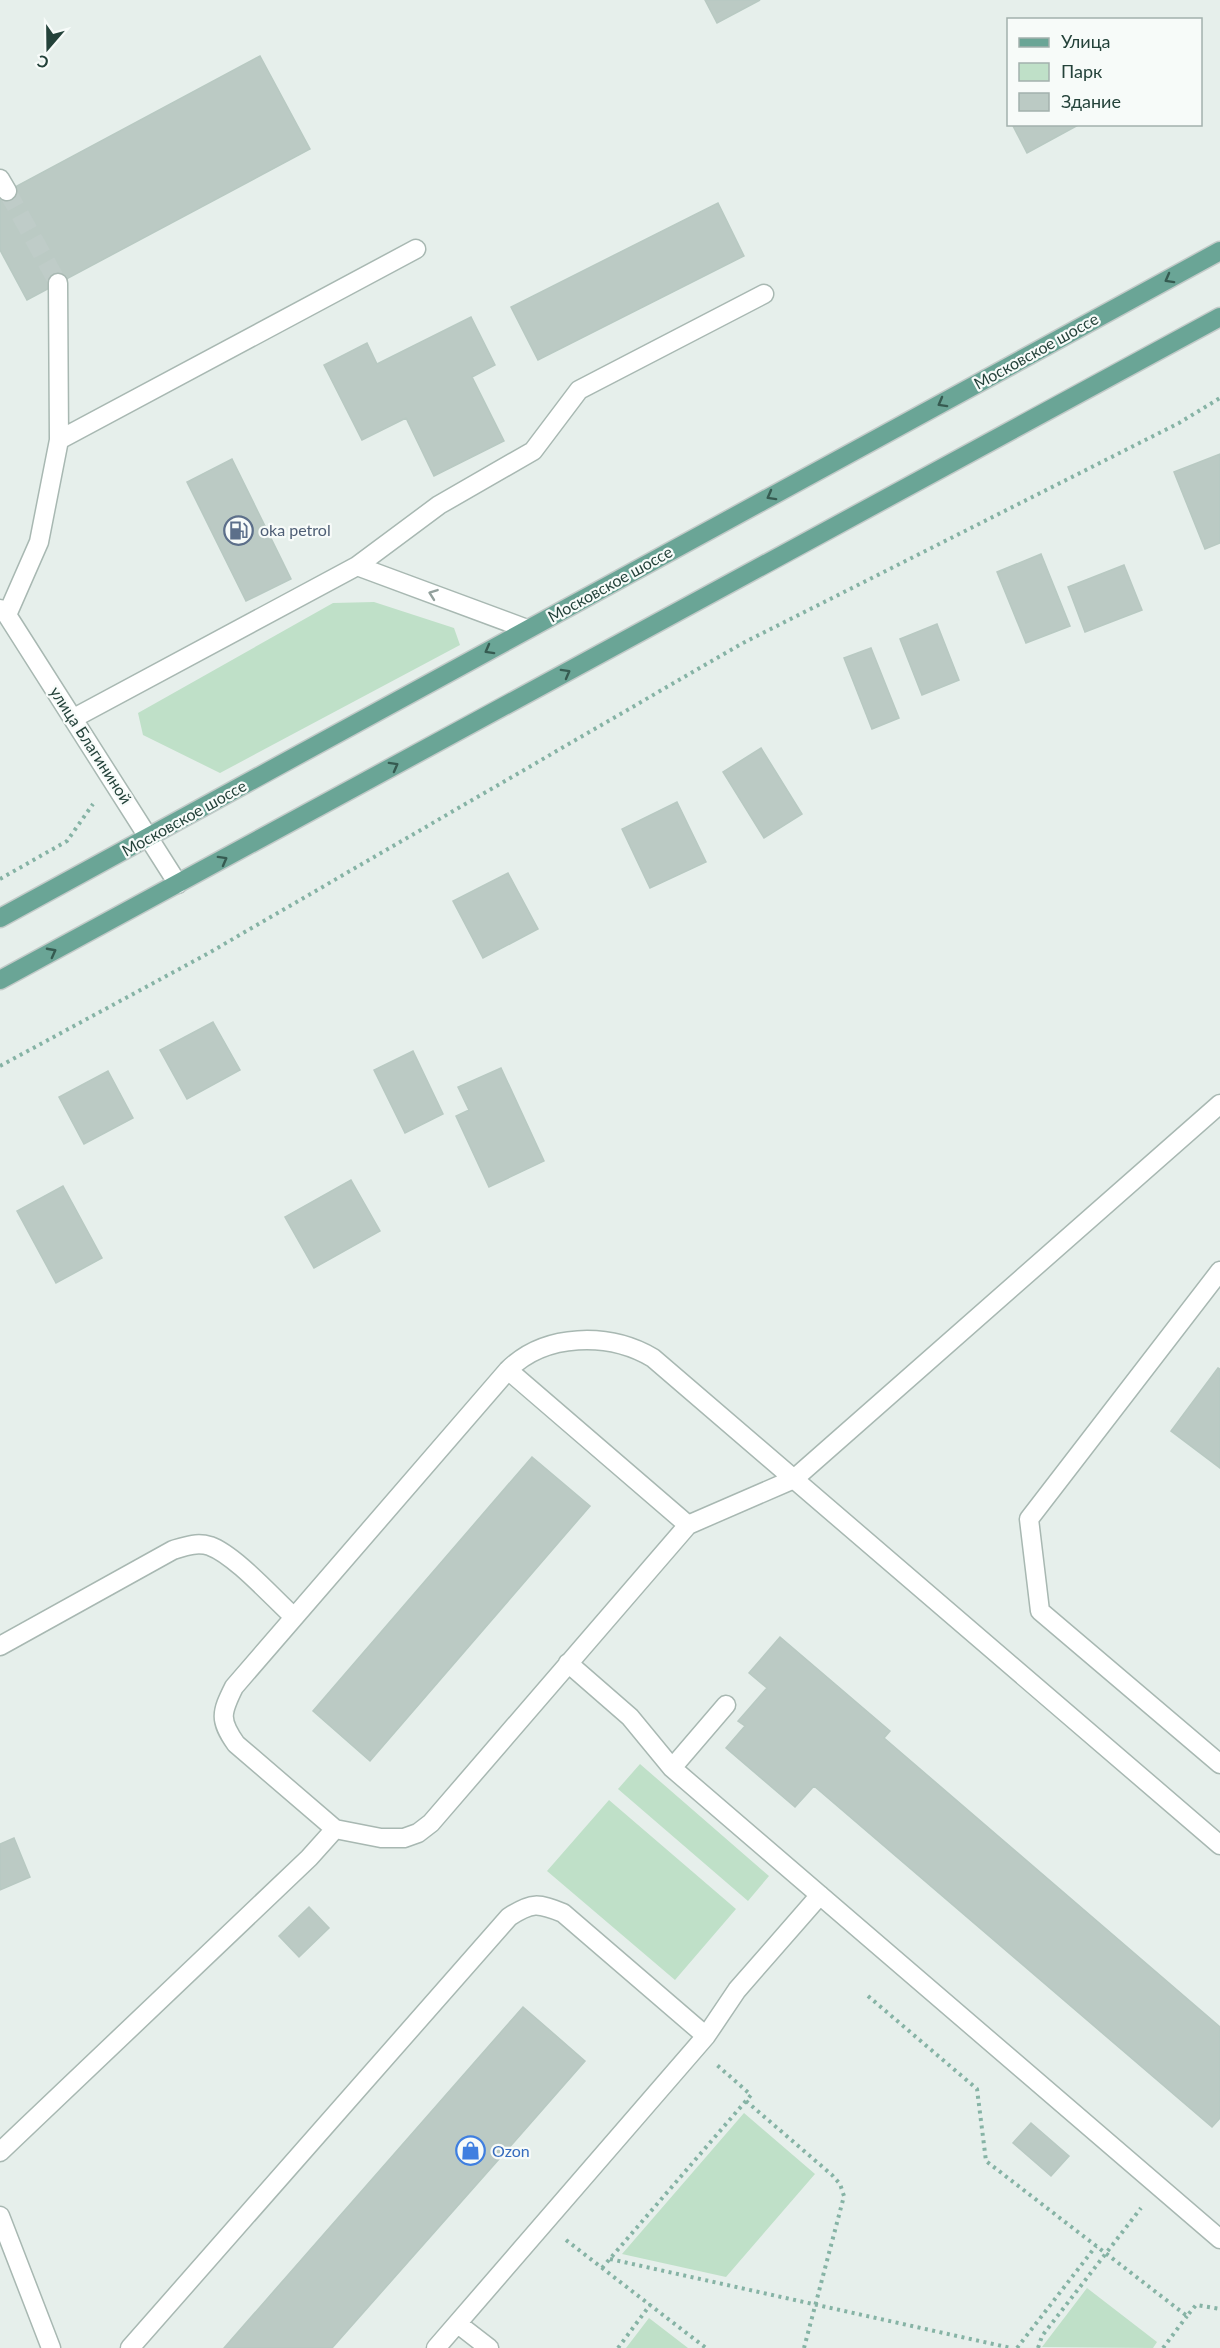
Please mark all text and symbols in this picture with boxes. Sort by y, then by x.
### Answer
north arrow [18,18,78,78]
legend [1007,18,1202,126]
text: Улица [1061,30,1111,52]
text: С [34,52,51,73]
text: Парк [1061,60,1103,82]
text: Здание [1061,90,1121,112]
one-way arrow [1164,272,1175,283]
street label: Московское шоссе [970,309,1101,393]
one-way arrow [938,395,948,407]
one-way arrow [767,489,777,500]
fuel station icon: oka petrol [223,514,255,546]
place label: oka petrol [260,520,331,539]
street label: Московское шоссе [544,542,675,626]
one-way arrow [428,589,439,602]
one-way arrow [485,643,496,654]
one-way arrow [559,669,570,680]
street label: улица Благининой [46,682,136,807]
one-way arrow [388,762,399,773]
street label: Московское шоссе [118,776,249,860]
one-way arrow [217,856,227,867]
one-way arrow [45,948,56,959]
shop icon: Ozon [455,2135,487,2167]
place label: Ozon [492,2141,530,2160]

